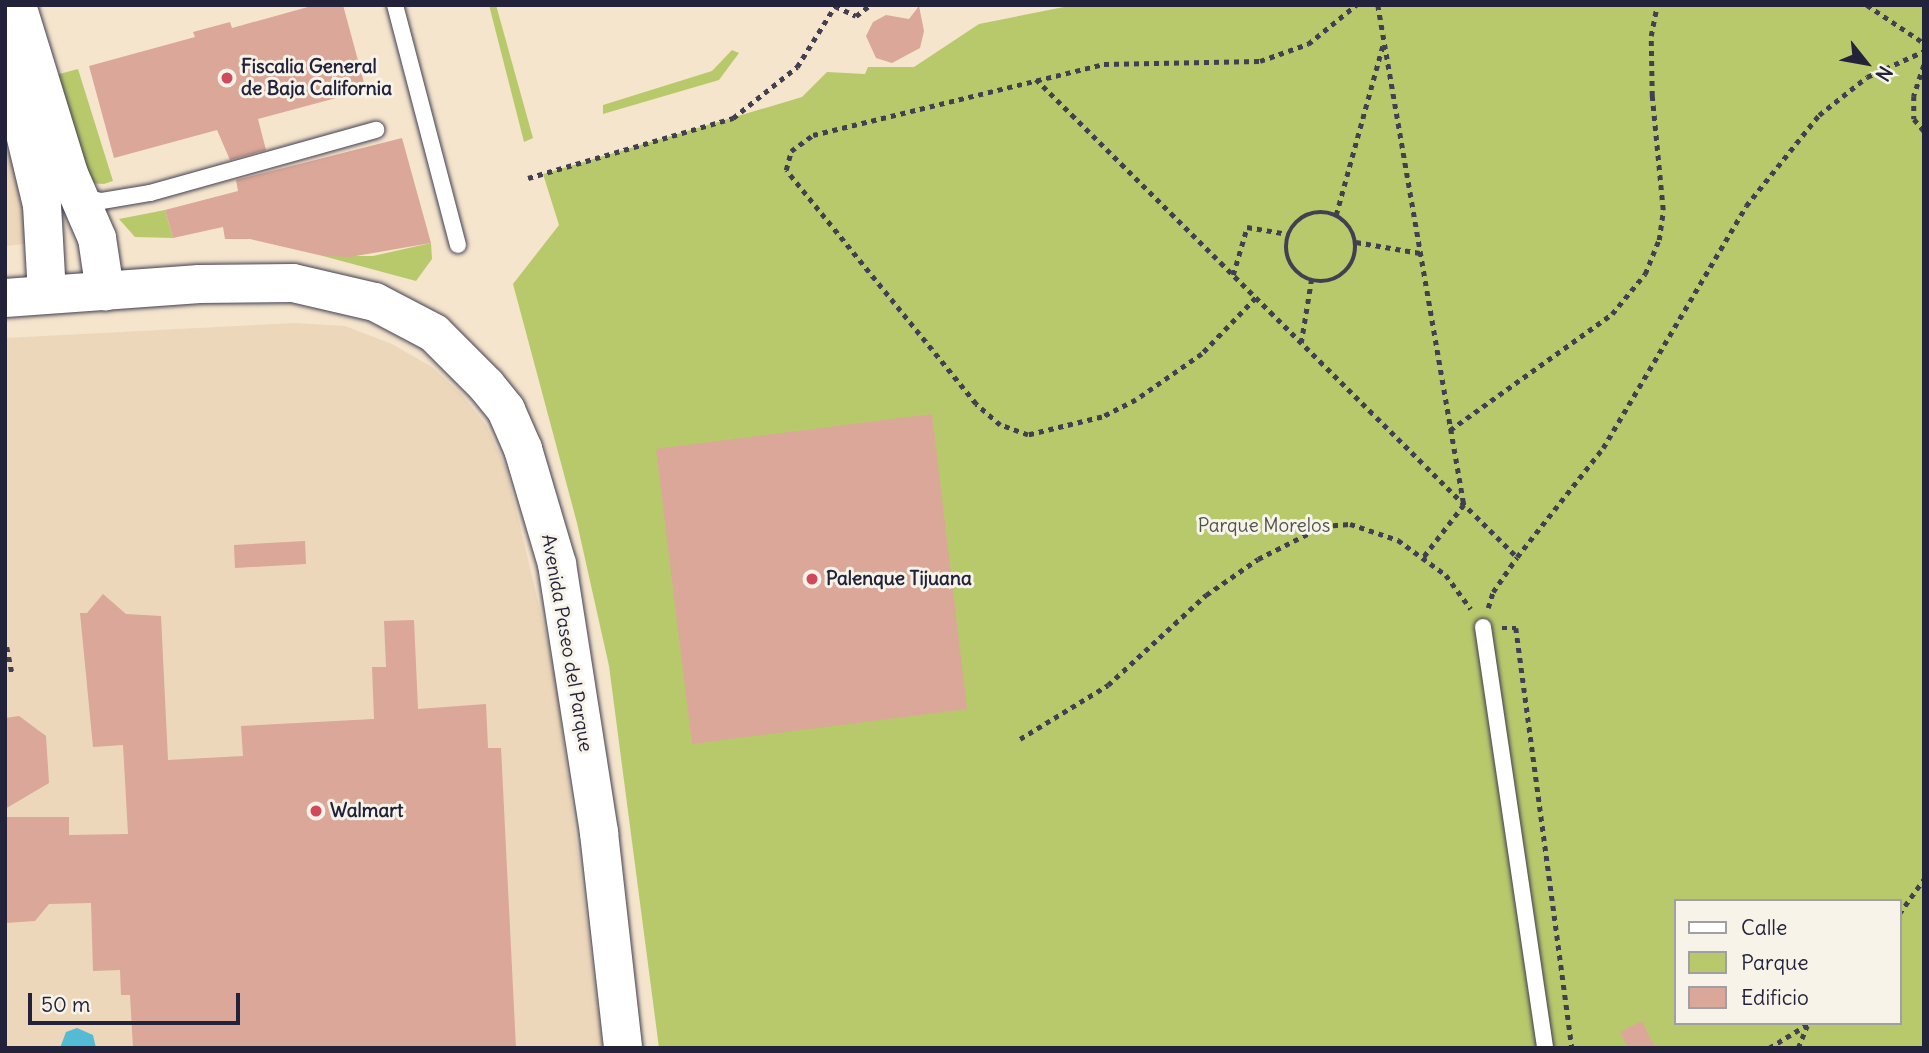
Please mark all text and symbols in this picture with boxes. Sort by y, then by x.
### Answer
north arrow [1831,28,1901,98]
place label: Fiscalia General de Baja California [241,56,392,100]
text: N [1870,62,1898,86]
marker: Fiscalia General de Baja California [219,70,235,86]
park label: Parque Morelos [1198,515,1330,537]
street label: Avenida Paseo del Parque [537,532,597,754]
place label: Palenque Tijuana [826,568,972,590]
marker: Palenque Tijuana [804,571,820,587]
place label: Walmart [330,800,403,822]
marker: Walmart [308,803,324,819]
legend [1674,899,1901,1025]
text: Calle [1741,914,1787,941]
text: Parque [1741,949,1809,976]
scale bar [32,979,243,1023]
text: Edificio [1741,984,1809,1011]
text: 50 m [41,991,90,1018]

